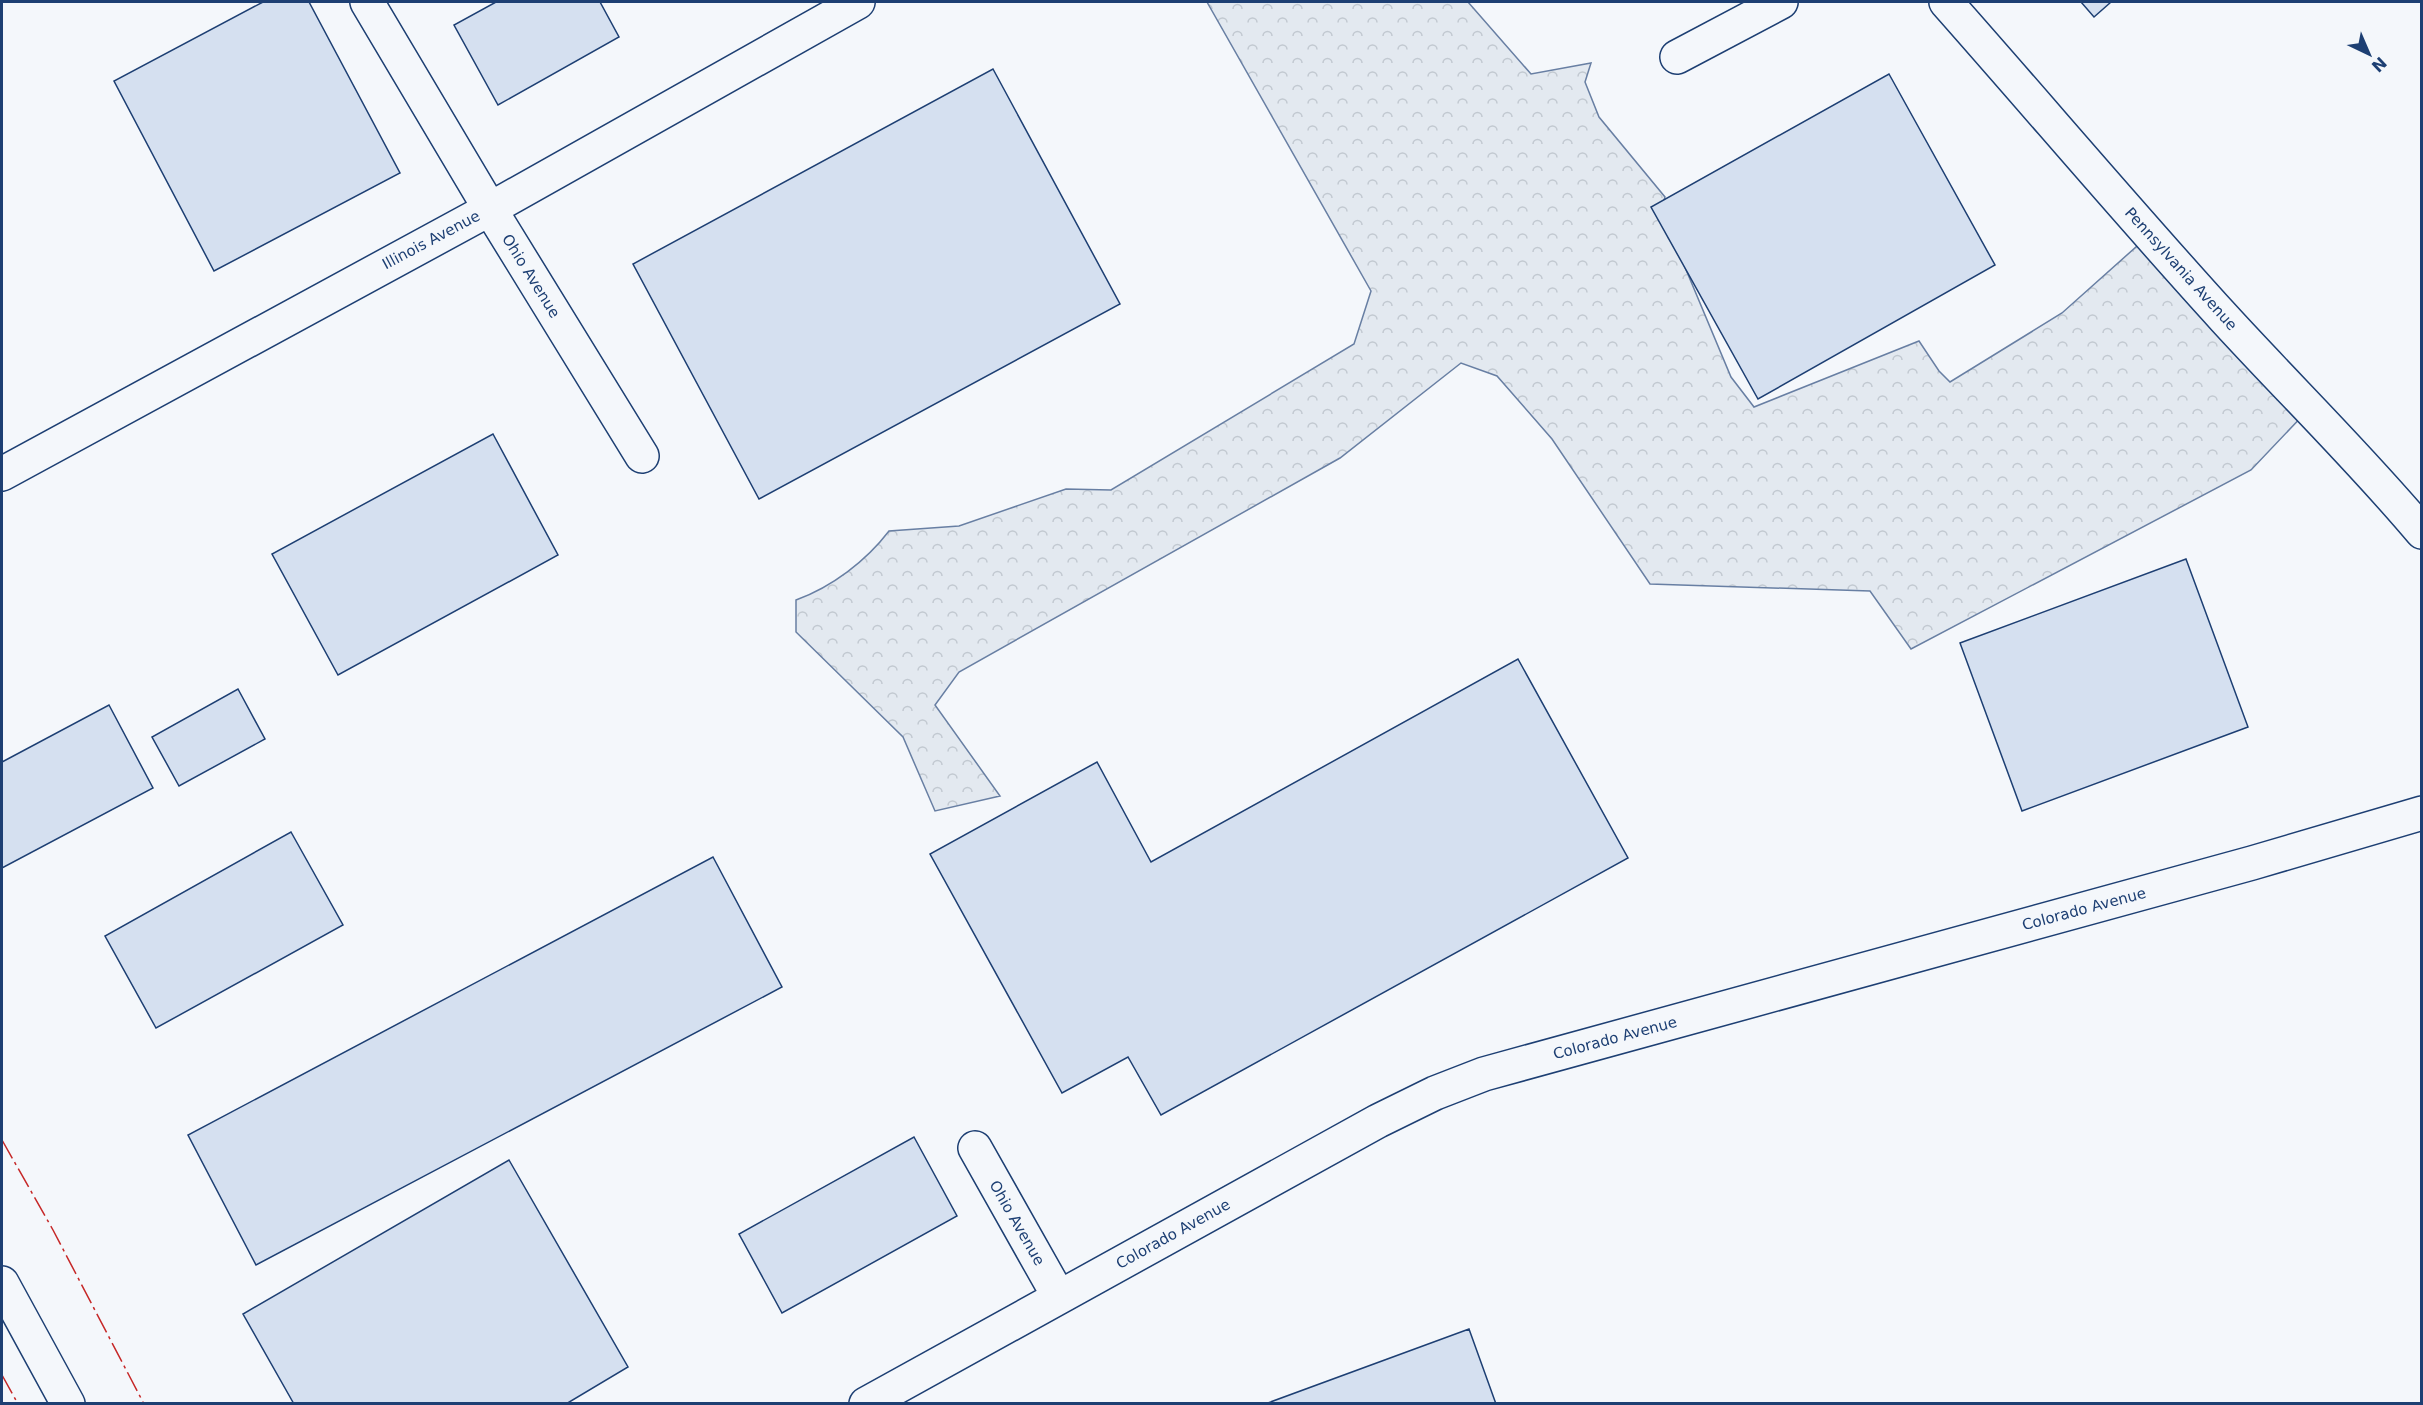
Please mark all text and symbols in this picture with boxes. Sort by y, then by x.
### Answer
north arrow [2339,24,2399,84]
text: N [2368,53,2390,76]
street label: Pennsylvania Avenue [2121,204,2241,334]
street label: Illinois Avenue [379,207,483,273]
street label: Ohio Avenue [498,231,564,321]
street label: Colorado Avenue [2020,884,2148,934]
street label: Colorado Avenue [1551,1013,1679,1063]
street label: Ohio Avenue [985,1177,1049,1269]
street label: Colorado Avenue [1113,1195,1233,1273]

